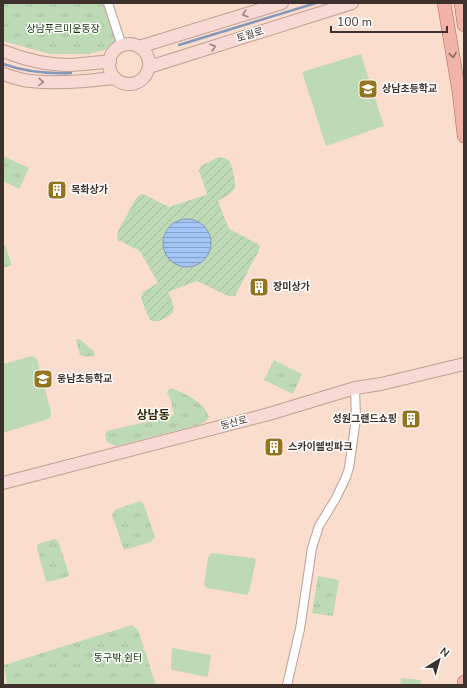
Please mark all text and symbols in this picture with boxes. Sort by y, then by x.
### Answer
scale bar [331,8,447,34]
one-way arrow [241,9,248,18]
text: 100 m [337,14,372,30]
park label: 상남푸르미운동장 [26,22,100,36]
street label: 토월로 [235,24,265,46]
one-way arrow [209,43,216,52]
one-way arrow [448,52,457,58]
one-way arrow [38,77,44,86]
school or university icon: 상남초등학교 [357,78,379,100]
place label: 상남초등학교 [382,82,437,96]
building icon: 목화상가 [46,179,68,201]
place label: 목화상가 [71,183,109,197]
building icon: 장미상가 [248,276,270,298]
place label: 장미상가 [273,280,311,294]
school or university icon: 웅남초등학교 [32,368,54,390]
place label: 웅남초등학교 [57,372,112,386]
district label: 상남동 [136,407,170,423]
building icon: 성원그랜드쇼핑 [400,408,422,430]
place label: 성원그랜드쇼핑 [333,412,397,426]
street label: 동산로 [219,413,249,433]
building icon: 스카이웰빙파크 [263,436,285,458]
place label: 스카이웰빙파크 [288,440,352,454]
north arrow [419,640,459,680]
text: N [437,644,453,661]
park label: 동구밖 쉼터 [94,651,142,665]

